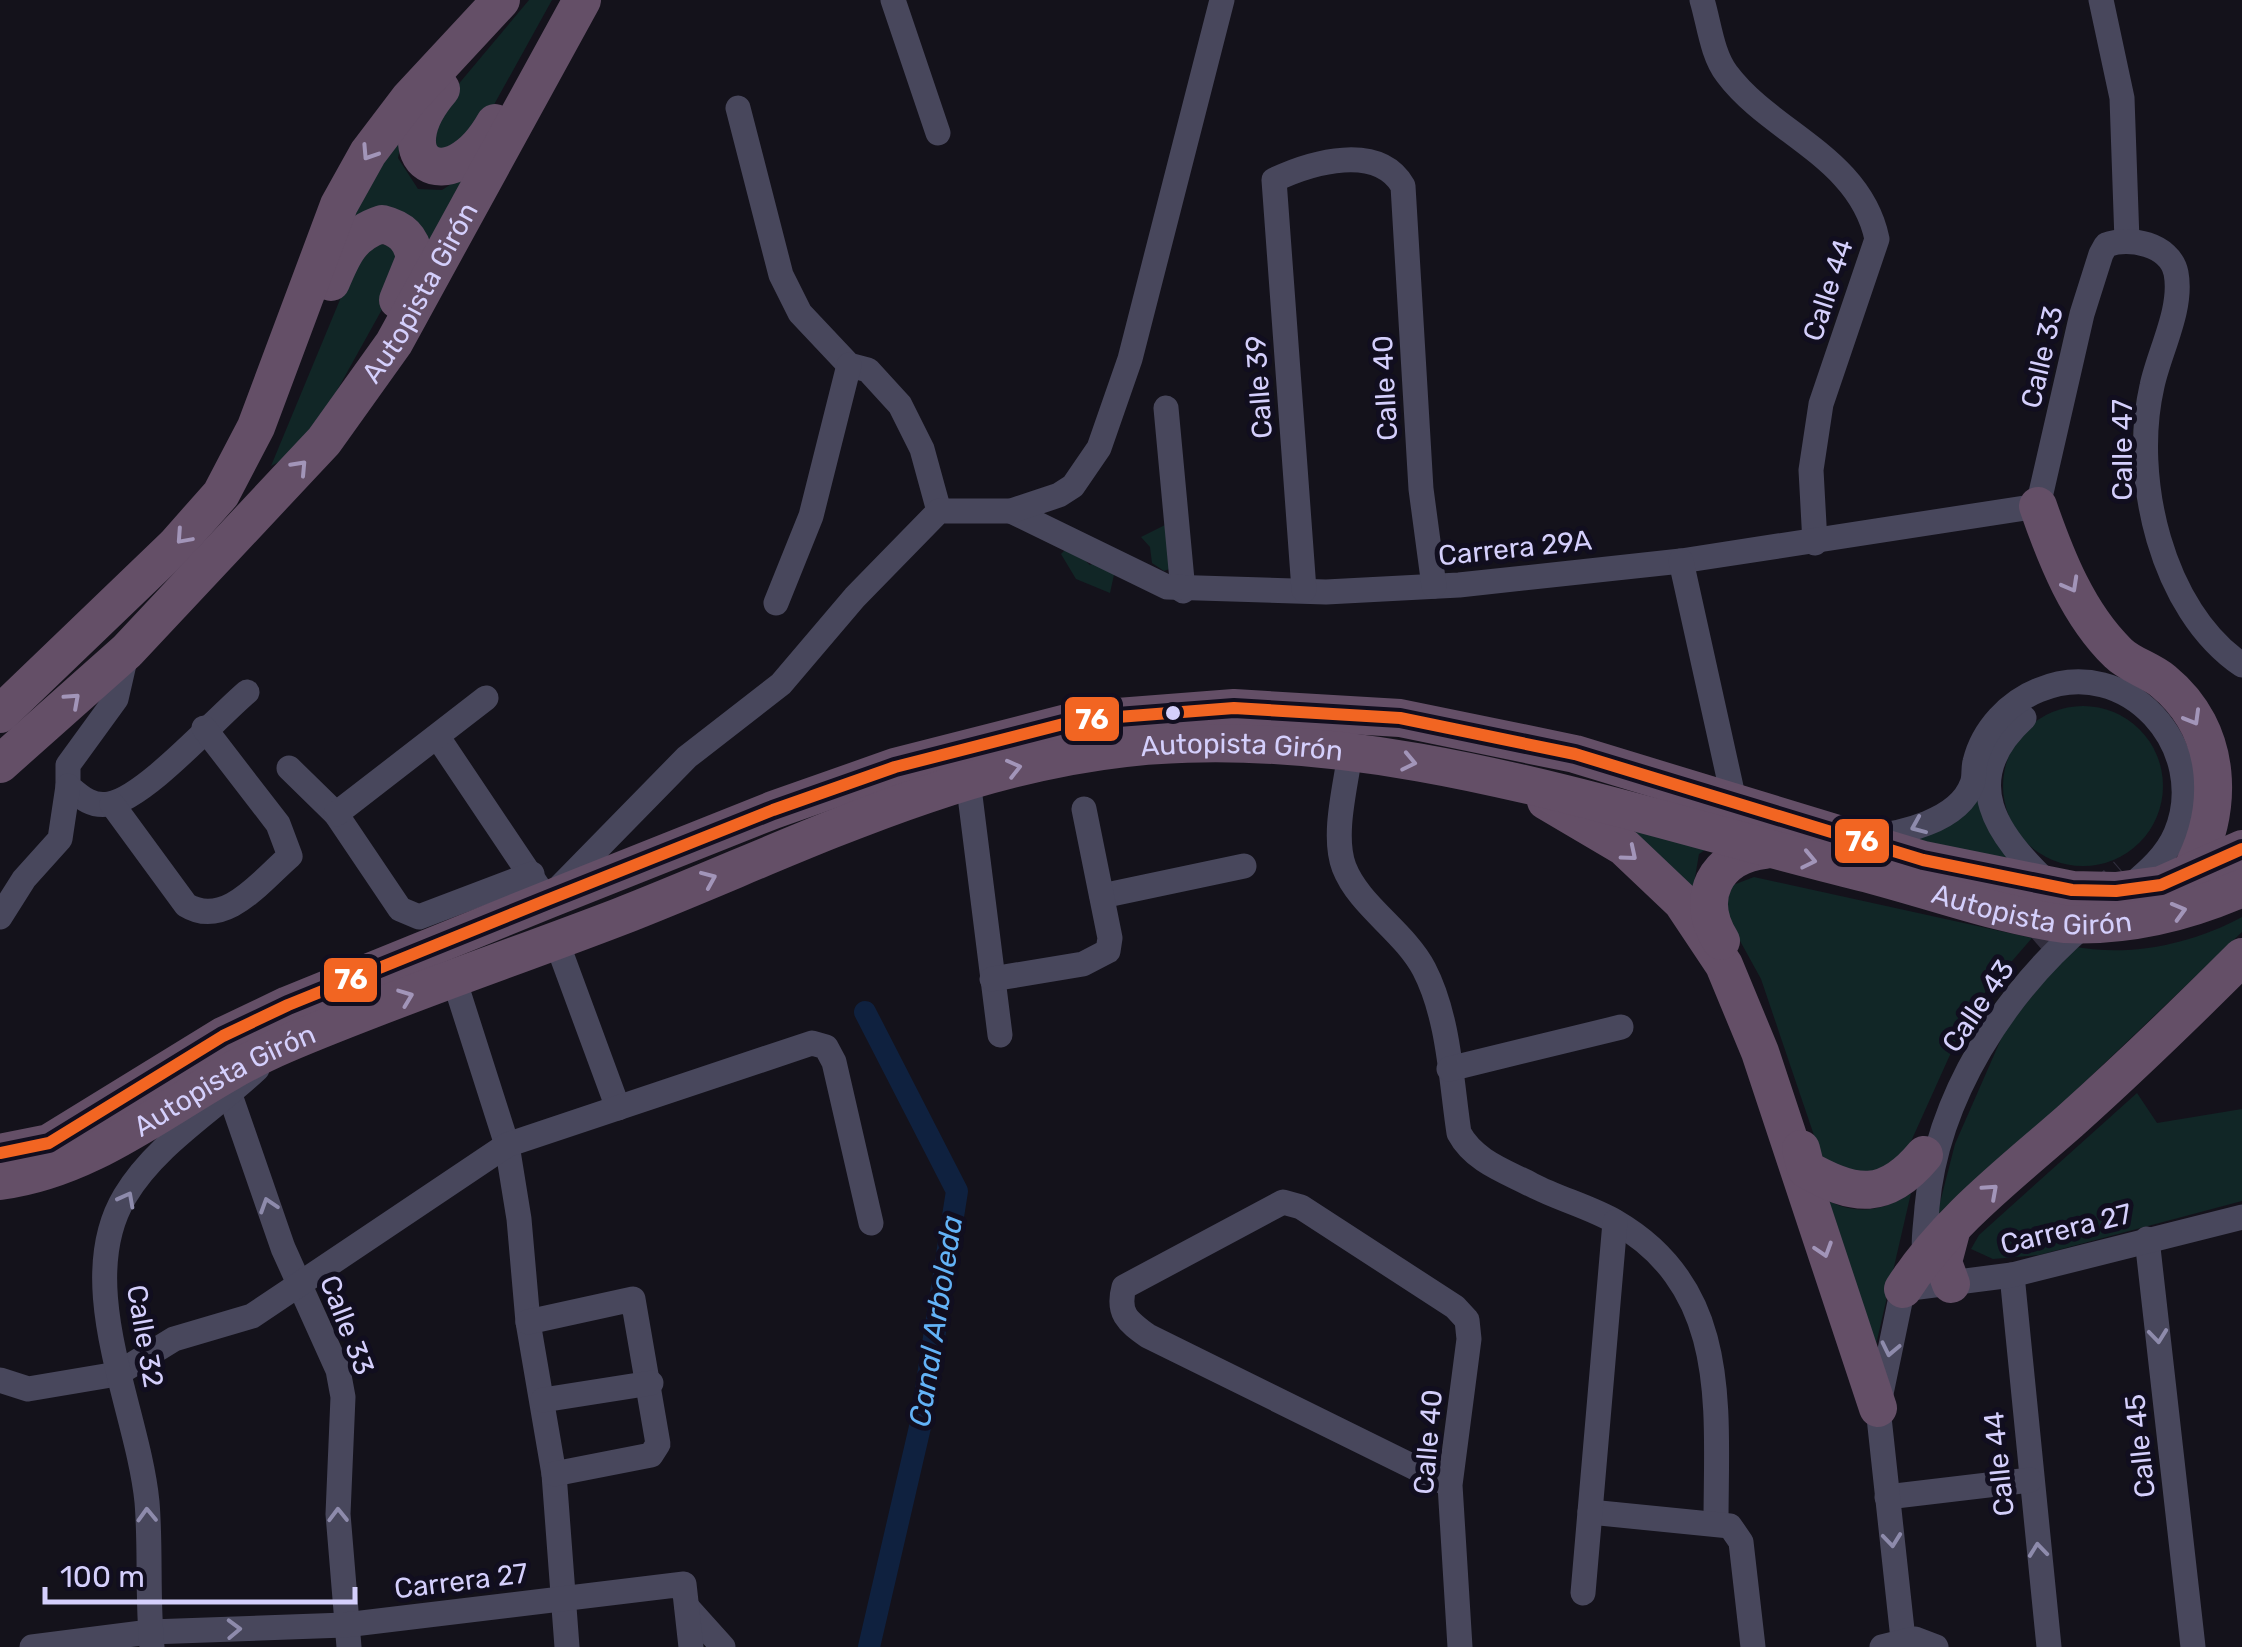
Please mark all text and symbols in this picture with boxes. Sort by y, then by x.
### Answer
one-way arrow [363,143,382,161]
street label: Autopista Girón [355,196,484,389]
street label: Calle 44 [1796,235,1860,345]
street label: Calle 33 [2014,303,2070,411]
street label: Calle 39 [1239,334,1279,440]
street label: Calle 40 [1366,334,1404,442]
street label: Calle 47 [2106,399,2139,501]
one-way arrow [288,460,306,479]
street label: Carrera 29A [1437,524,1594,572]
one-way arrow [176,525,194,544]
one-way arrow [2059,575,2079,593]
one-way arrow [61,693,80,711]
line badge: 76 [1063,695,1121,743]
text: 76 [1075,703,1109,736]
unlabelled marker [1163,703,1183,723]
one-way arrow [2181,707,2200,725]
street label: Autopista Girón [1139,727,1345,767]
one-way arrow [1400,751,1417,772]
one-way arrow [1005,759,1022,780]
one-way arrow [1910,814,1928,834]
line badge: 76 [1833,817,1891,865]
text: 76 [1845,825,1879,858]
one-way arrow [1619,842,1637,860]
one-way arrow [1800,848,1817,869]
one-way arrow [699,871,717,891]
street label: Autopista Girón [1928,877,2134,941]
one-way arrow [2169,902,2186,923]
street label: Calle 43 [1935,953,2021,1059]
line badge: 76 [322,956,379,1004]
text: 76 [334,963,368,996]
one-way arrow [396,989,414,1009]
street label: Autopista Girón [127,1017,320,1143]
one-way arrow [1979,1185,1998,1203]
one-way arrow [115,1191,134,1210]
street label: Carrera 27 [1997,1197,2135,1261]
one-way arrow [259,1198,280,1215]
water label: Canal Arboleda [902,1213,970,1429]
one-way arrow [1813,1240,1833,1257]
street label: Calle 33 [313,1271,381,1379]
street label: Calle 32 [120,1282,170,1390]
one-way arrow [2147,1328,2168,1344]
one-way arrow [1881,1340,1902,1357]
street label: Calle 40 [1407,1388,1449,1496]
street label: Calle 45 [2118,1392,2162,1500]
street label: Calle 44 [1977,1410,2021,1518]
one-way arrow [136,1506,157,1522]
one-way arrow [328,1507,349,1523]
one-way arrow [1881,1532,1902,1548]
scale bar [45,1542,355,1604]
one-way arrow [2028,1542,2049,1558]
street label: Carrera 27 [392,1556,530,1606]
text: 100 m [60,1559,145,1595]
one-way arrow [226,1618,242,1639]

